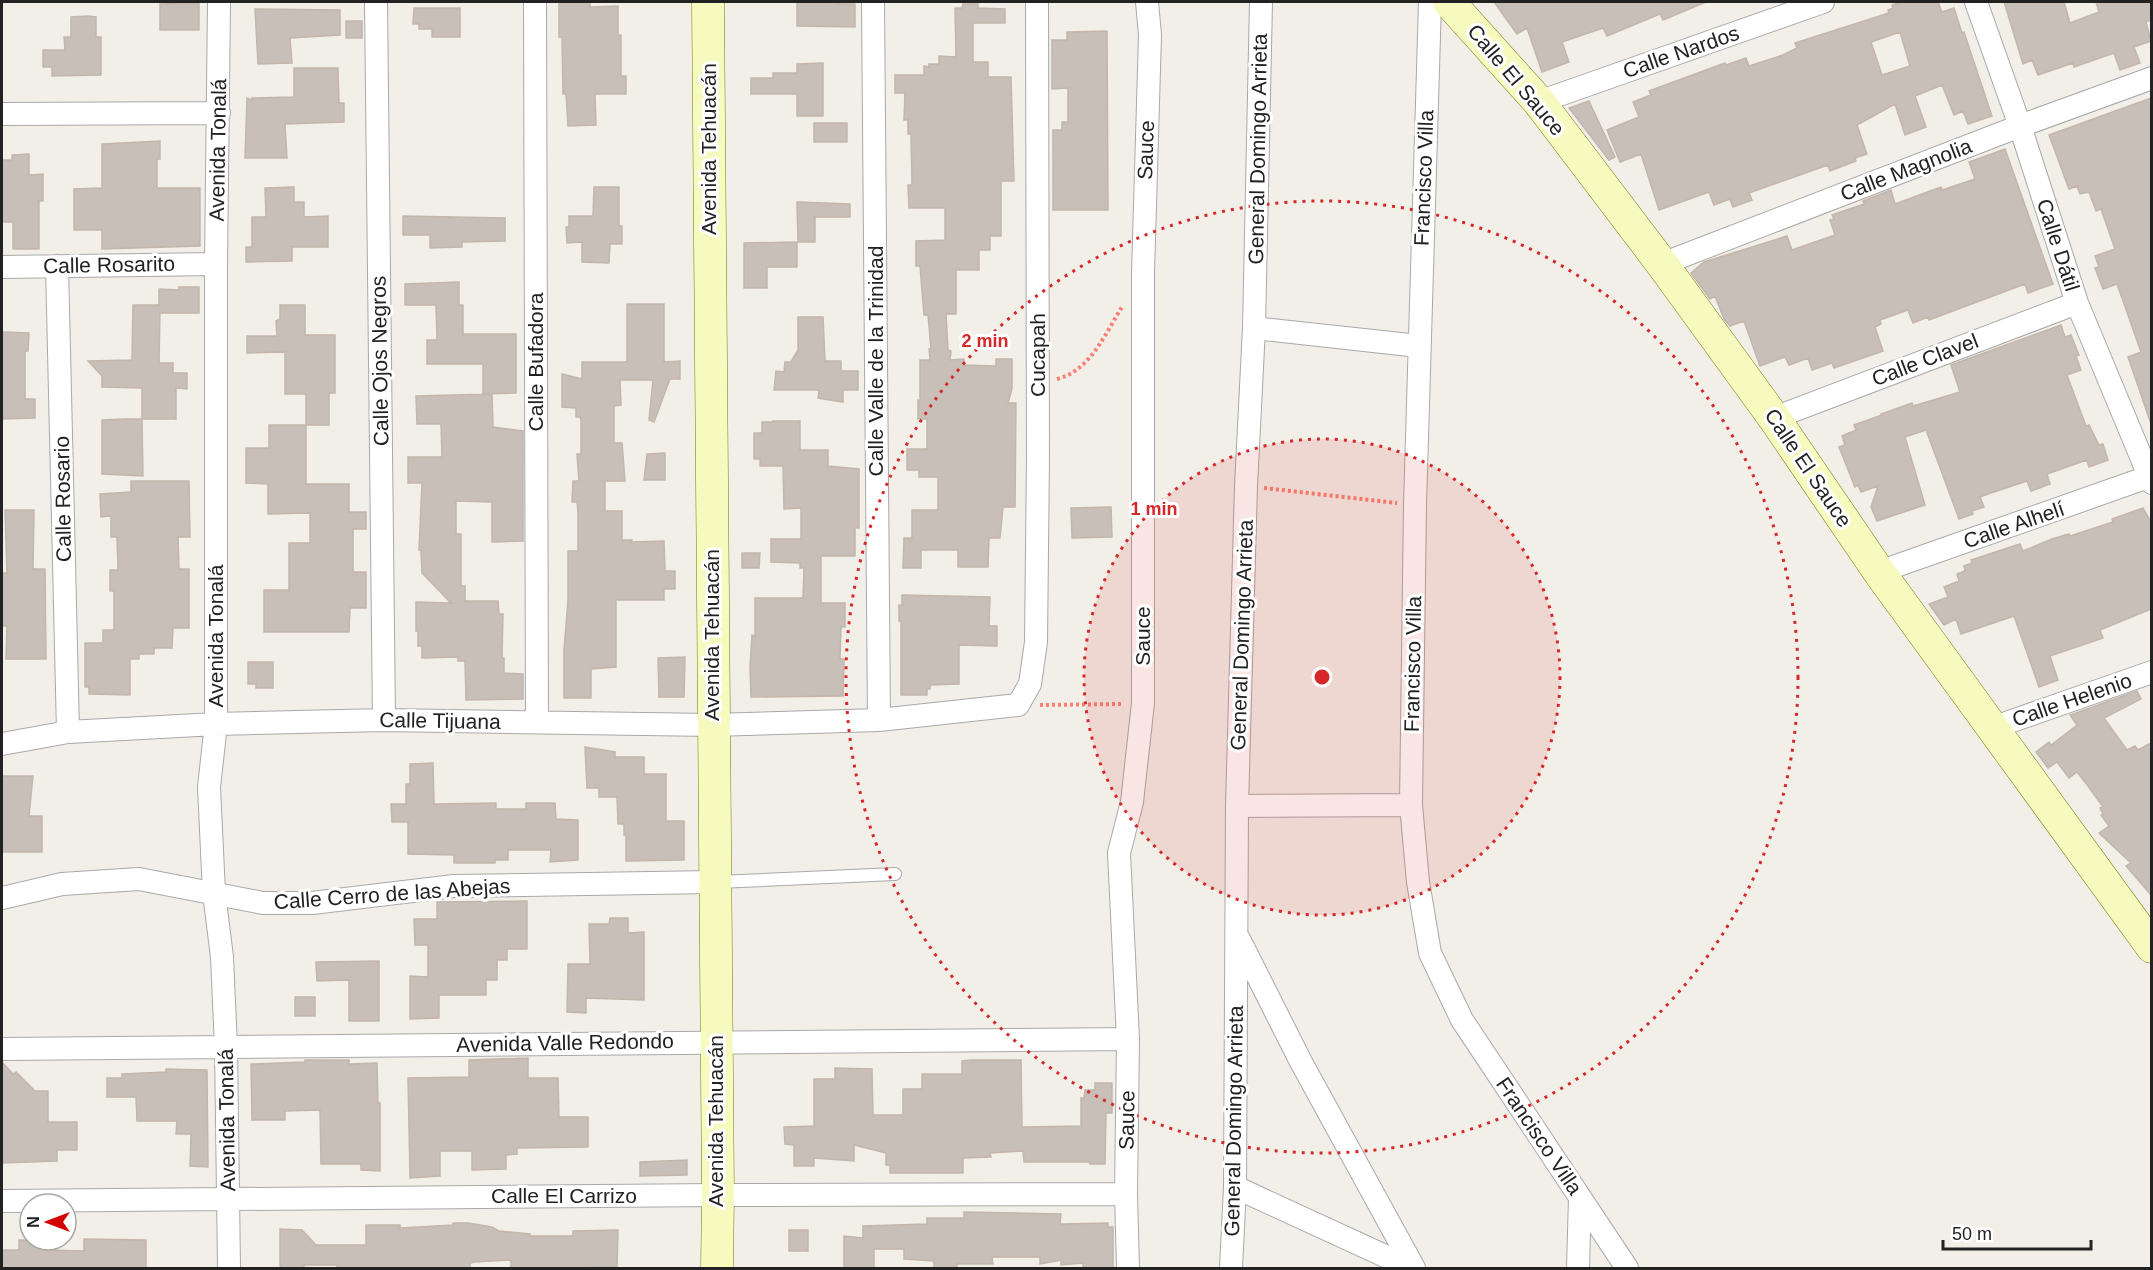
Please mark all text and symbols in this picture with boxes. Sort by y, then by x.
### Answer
street label: Calle El Sauce [1463,20,1569,140]
street label: Calle Nardos [1620,21,1742,82]
street label: General Domingo Arrieta [1244,33,1271,265]
street label: Avenida Tehuacán [697,63,720,235]
street label: Avenida Tonalá [205,78,230,222]
street label: Francisco Villa [1410,109,1437,246]
street label: Sauce [1133,120,1158,180]
street label: Calle Magnolia [1837,134,1975,205]
street label: Calle Dátil [2033,196,2084,294]
street label: Calle Valle de la Trinidad [864,246,887,476]
street label: Calle Rosarito [43,252,175,277]
street label: Calle Ojos Negros [367,276,392,446]
street label: Calle Bufadora [524,292,547,431]
street label: Cucapah [1026,313,1049,397]
street label: Calle Clavel [1868,329,1981,390]
text: 2 min [961,331,1009,351]
street label: Calle El Sauce [1760,404,1856,531]
street label: Calle Rosario [50,436,75,562]
street label: Calle Alhelí [1960,496,2067,553]
text: 1 min [1130,499,1178,519]
street label: General Domingo Arrieta [1226,519,1257,751]
street label: Avenida Tehuacán [700,549,723,721]
street label: Avenida Tonalá [204,564,227,707]
street label: Francisco Villa [1400,595,1425,732]
street label: Sauce [1131,606,1154,666]
centre of rings [1312,667,1332,687]
street label: Calle Helenio [2009,668,2135,731]
street label: Calle Tijuana [379,708,501,733]
street label: Calle Cerro de las Abejas [273,874,511,913]
street label: General Domingo Arrieta [1220,1005,1247,1237]
street label: Avenida Valle Redondo [456,1029,674,1056]
street label: Avenida Tehuacán [704,1035,727,1207]
street label: Avenida Tonalá [214,1048,239,1192]
street label: Francisco Villa [1492,1073,1587,1199]
street label: Sauce [1114,1090,1139,1150]
street label: Calle El Carrizo [491,1184,637,1207]
north arrow [18,1192,78,1252]
scale bar [1943,1213,2092,1251]
text: N [25,1216,42,1228]
text: 50 m [1952,1224,1992,1244]

